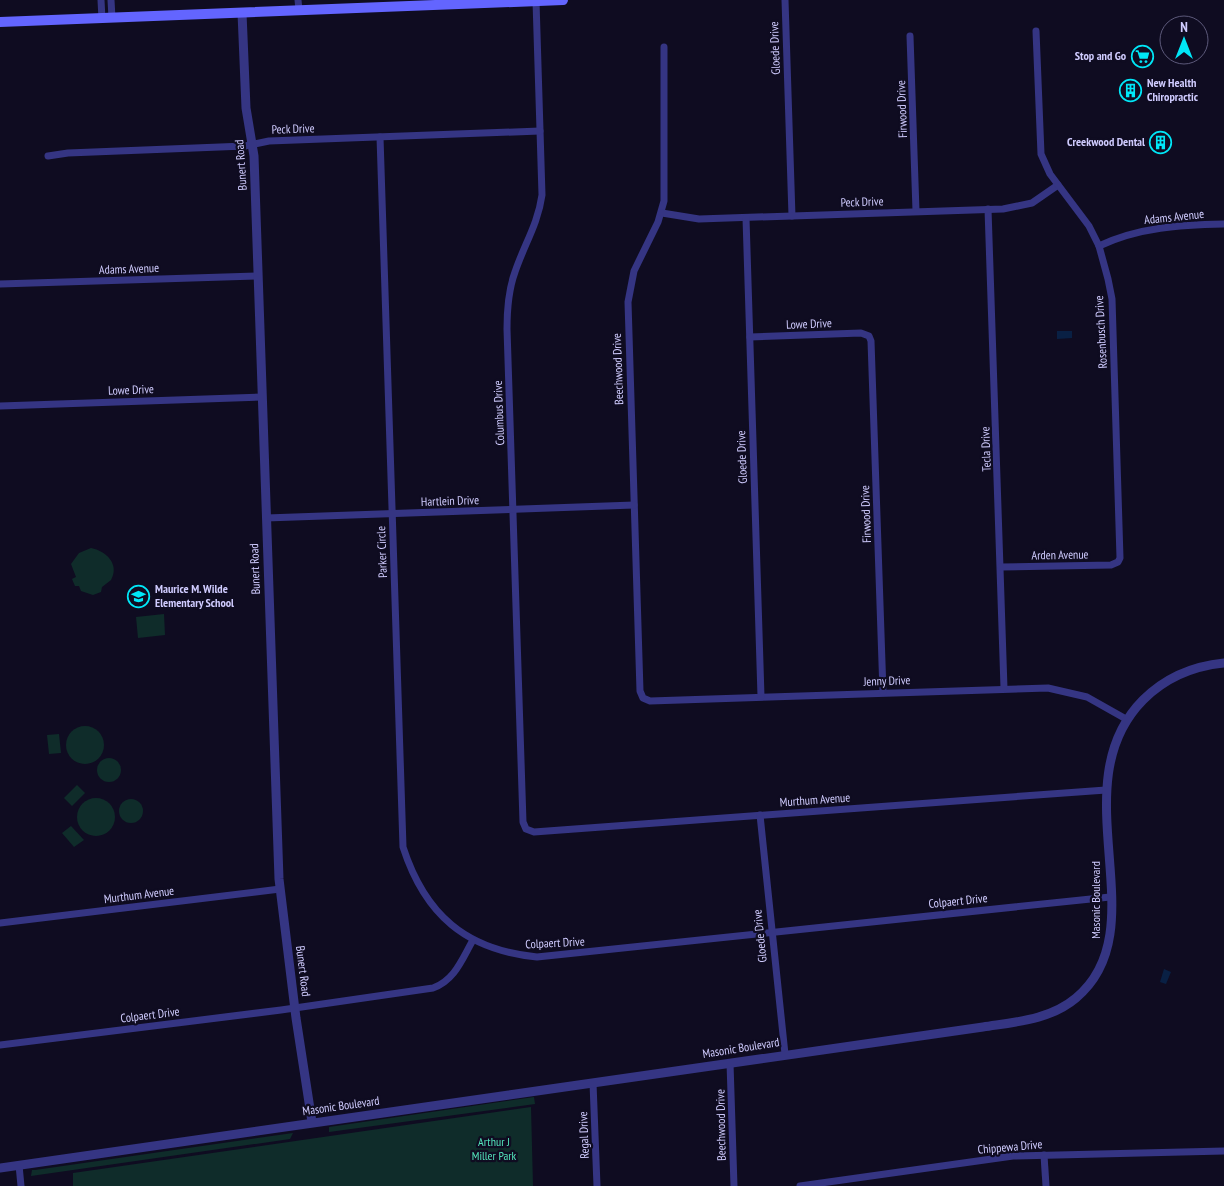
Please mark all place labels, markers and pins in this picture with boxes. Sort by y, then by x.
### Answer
supermarket icon: Stop and Go [1130,44,1154,68]
place label: Stop and Go [1075,48,1127,63]
place label: New Health Chiropractic [1147,75,1199,104]
building icon: New Health Chiropractic [1119,78,1143,102]
building icon: Creekwood Dental [1149,130,1173,154]
place label: Creekwood Dental [1067,134,1145,149]
place label: Maurice M. Wilde Elementary School [155,581,234,610]
school or university icon: Maurice M. Wilde Elementary School [127,584,151,608]

